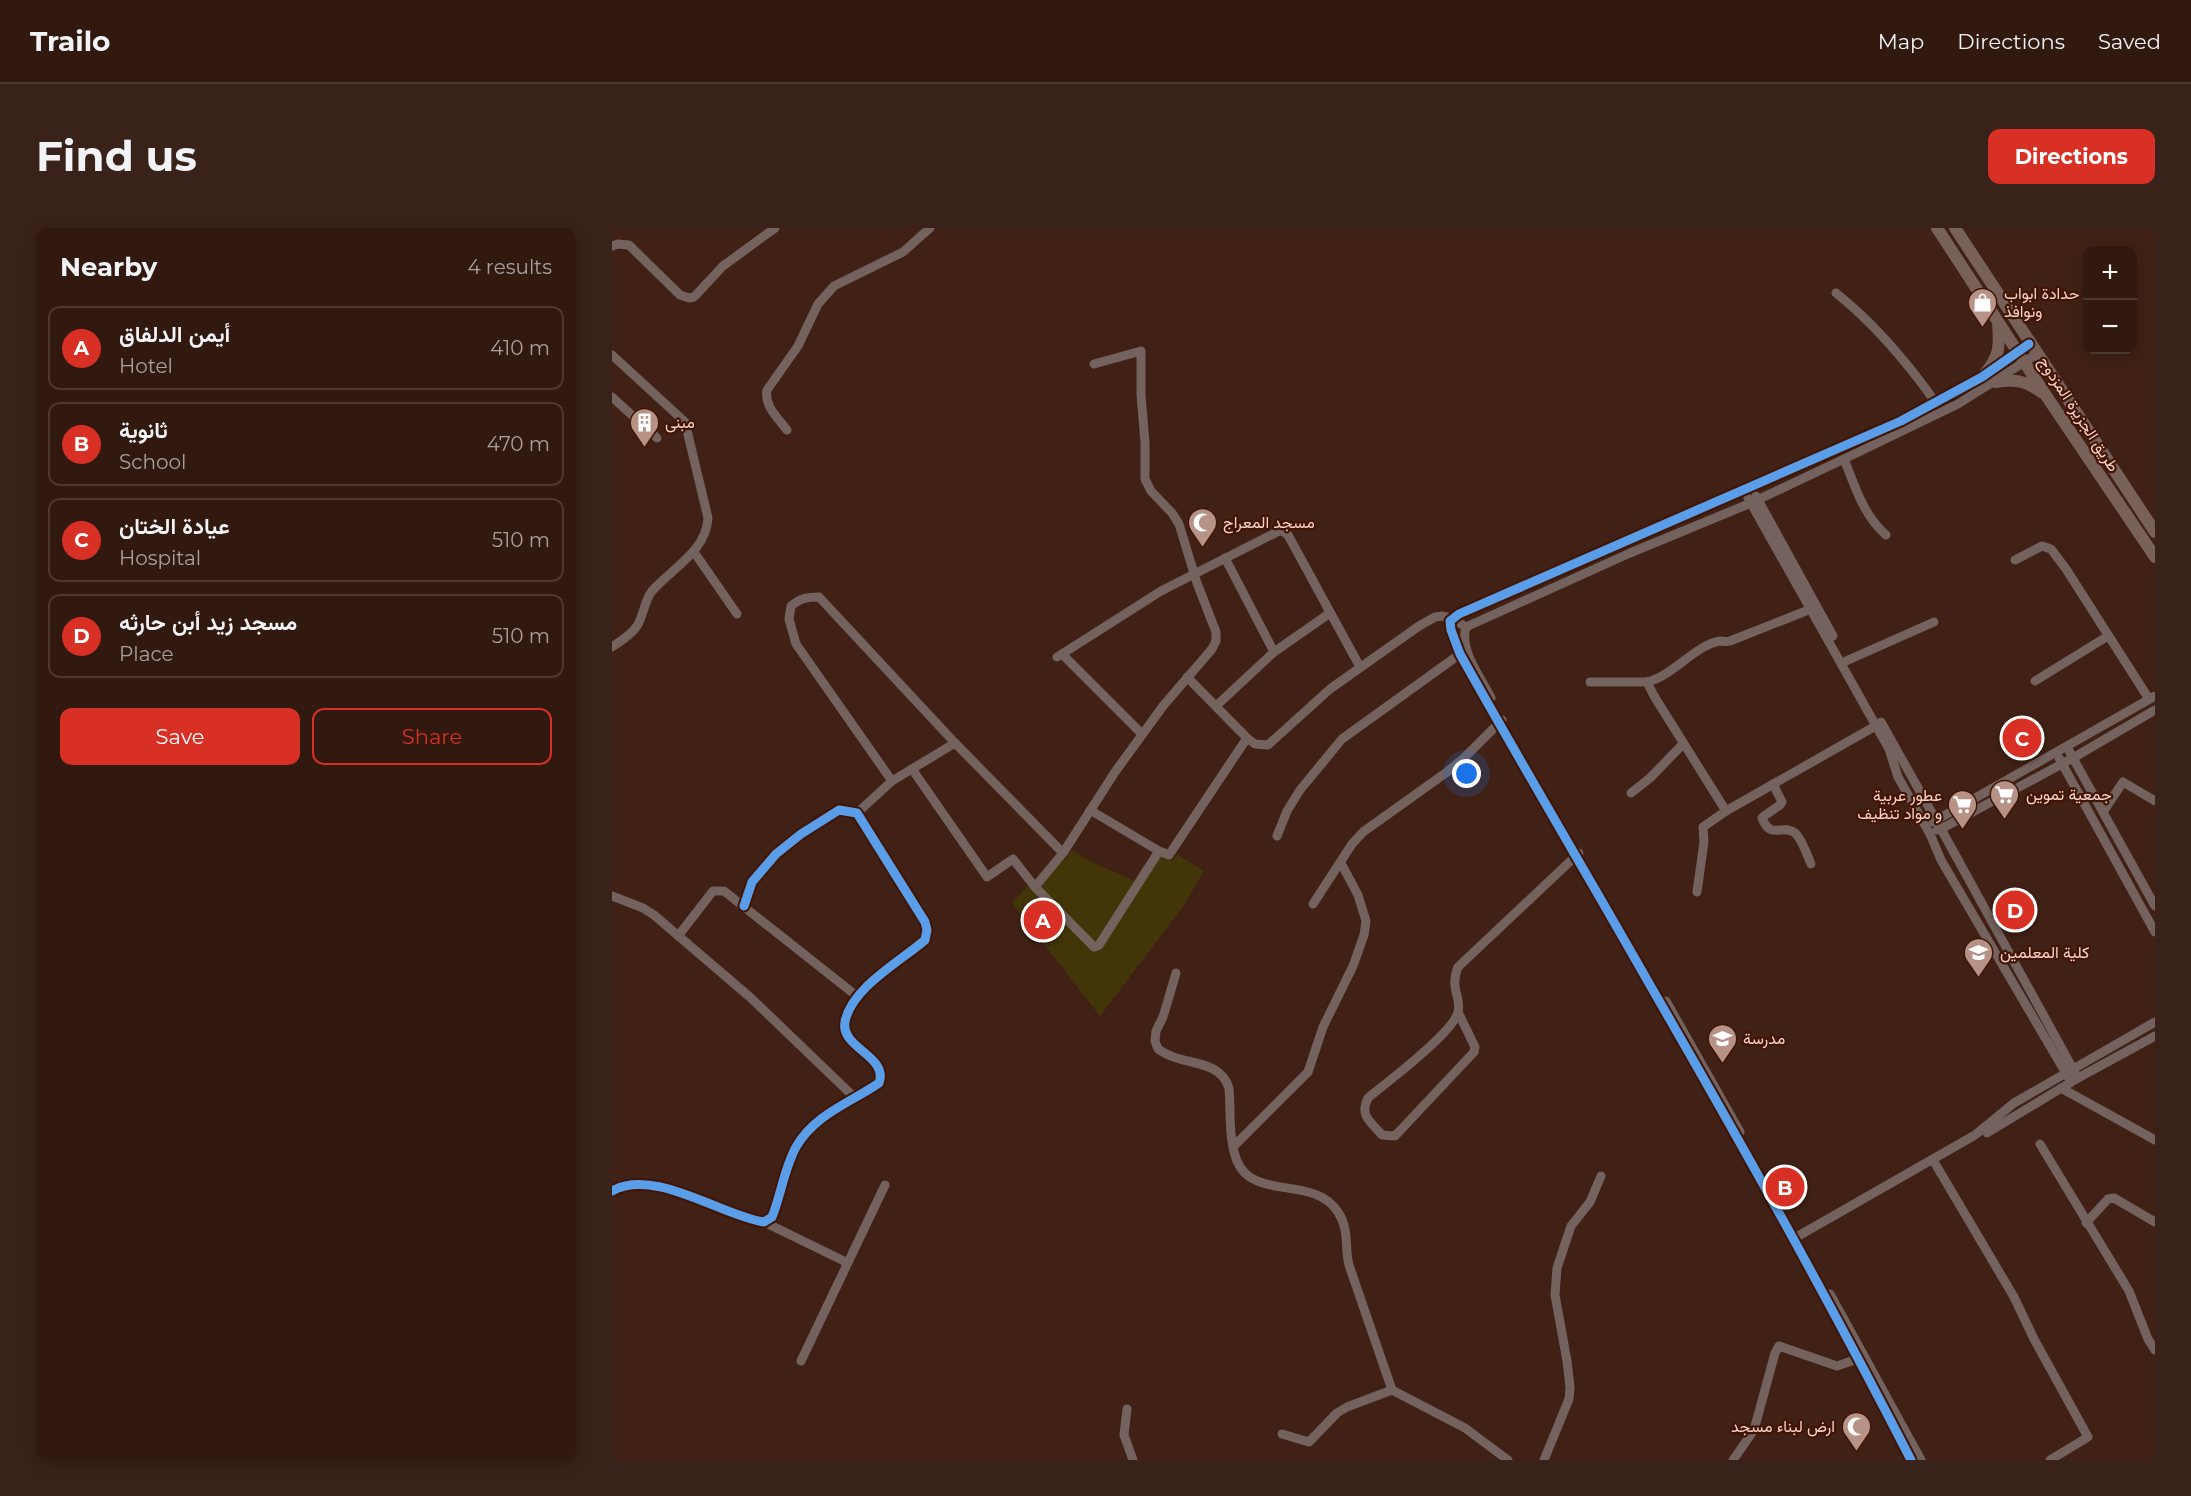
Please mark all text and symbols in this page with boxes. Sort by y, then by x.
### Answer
text: Trailo [30,24,110,58]
text: Map [1878,29,1924,54]
text: Directions [1957,29,2065,54]
text: Saved [2098,29,2161,54]
button: Directions [1988,129,2155,184]
text: Find us [36,130,197,182]
map controls [2083,246,2137,354]
button: + [2083,246,2137,300]
text: Nearby [60,251,157,283]
text: 4 results [467,255,552,279]
place label: حدادة ابواب ونوافذ [2004,284,2080,322]
shop icon: حدادة ابواب ونوافذ [1967,286,1999,328]
button: − [2083,300,2137,354]
text: أيمن الدلفاق [119,321,230,348]
text: A [74,336,89,360]
text: 410 m [490,336,550,360]
street label: طريق الجزيرة المزدوج [2033,353,2123,476]
text: Hotel [119,354,173,378]
building icon: مبنى [628,406,660,448]
place label: مبنى [665,413,695,433]
text: ثانوية [119,417,168,444]
text: B [74,432,89,456]
text: 470 m [487,432,550,456]
text: School [119,450,186,474]
mosque icon: مسجد المعراج [1186,506,1218,548]
text: عيادة الختان [119,513,230,540]
place label: مسجد المعراج [1223,513,1315,534]
text: C [74,528,89,552]
text: 510 m [492,528,550,552]
text: Hospital [119,546,201,570]
text: مسجد زيد أبن حارثه [119,609,297,636]
text: D [73,624,90,648]
text: 510 m [492,624,550,648]
text: Place [119,642,174,666]
button: Save [60,708,300,765]
button: Share [312,708,552,765]
pin: C [2002,716,2042,760]
your location [1452,759,1481,788]
supermarket icon: جمعية تموين [1989,778,2021,820]
place label: جمعية تموين [2026,785,2112,805]
place label: عطور عربية و مواد تنظيف [1857,786,1942,824]
supermarket icon: عطور عربية و مواد تنظيف [1947,788,1979,830]
pin: D [1996,888,2034,932]
pin: A [1024,898,1062,942]
school or university icon: كلية المعلمين [1963,936,1995,978]
place label: كلية المعلمين [2000,943,2089,963]
school or university icon: مدرسة [1706,1022,1738,1064]
place label: مدرسة [1743,1029,1785,1049]
pin: B [1766,1164,1804,1210]
mosque icon: ارض لبناء مسجد [1840,1410,1872,1452]
place label: ارض لبناء مسجد [1731,1417,1835,1437]

